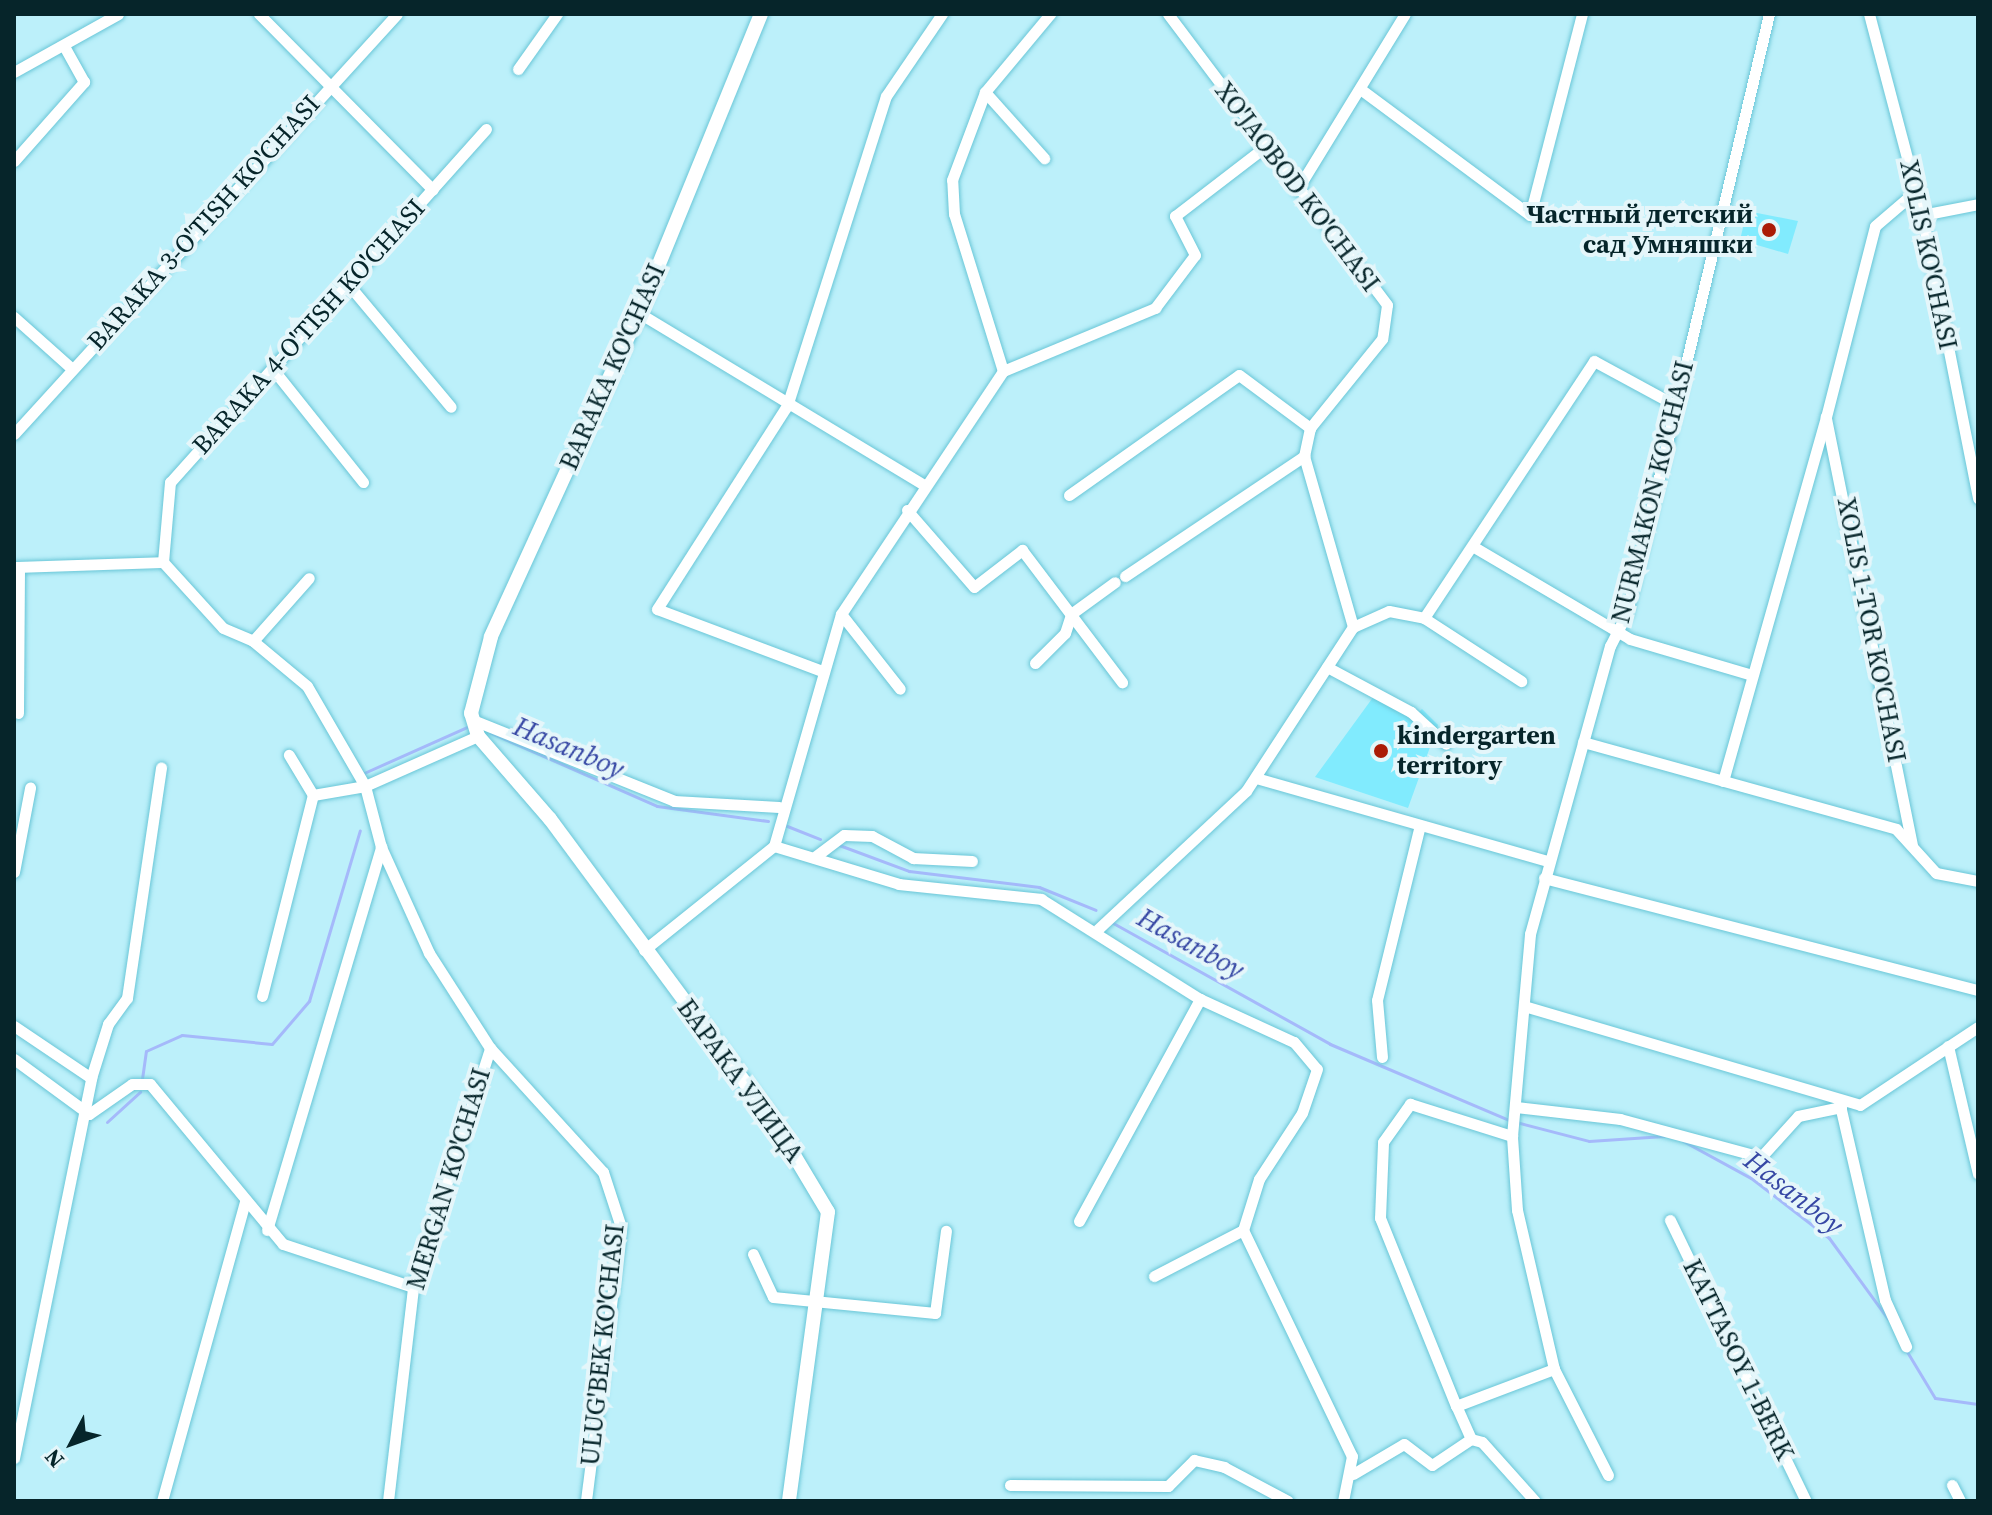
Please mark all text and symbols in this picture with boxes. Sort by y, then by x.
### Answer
street label: XO'JAOBOD KO'CHASI [1208,76,1386,298]
street label: BARAKA 3-O'TISH KO'CHASI [81,89,327,357]
street label: XOLIS KO'CHASI [1893,157,1963,353]
street label: BARAKA 4-O'TISH KO'CHASI [186,193,432,461]
place label: Частный детский сад Умняшки [1526,199,1753,260]
marker: Частный детский сад Умняшки [1760,221,1778,239]
street label: BARAKA KO'CHASI [553,259,673,475]
street label: NURMAKON KO'CHASI [1605,358,1701,626]
street label: XOLIS 1-TOR KO'CHASI [1830,495,1912,765]
water label: Hasanboy [509,709,629,785]
place label: kindergarten territory [1397,720,1556,782]
marker: kindergarten territory [1372,742,1390,760]
water label: Hasanboy [1132,900,1250,986]
street label: БАРАКА УЛИЦА [670,993,810,1169]
street label: MERGAN KO'CHASI [400,1064,498,1294]
water label: Hasanboy [1738,1143,1850,1241]
street label: ULUG'BEK KO'CHASI [575,1223,631,1467]
street label: KATTASOY 1-BERK [1676,1254,1800,1466]
north arrow [32,1403,112,1483]
text: N [37,1443,70,1475]

